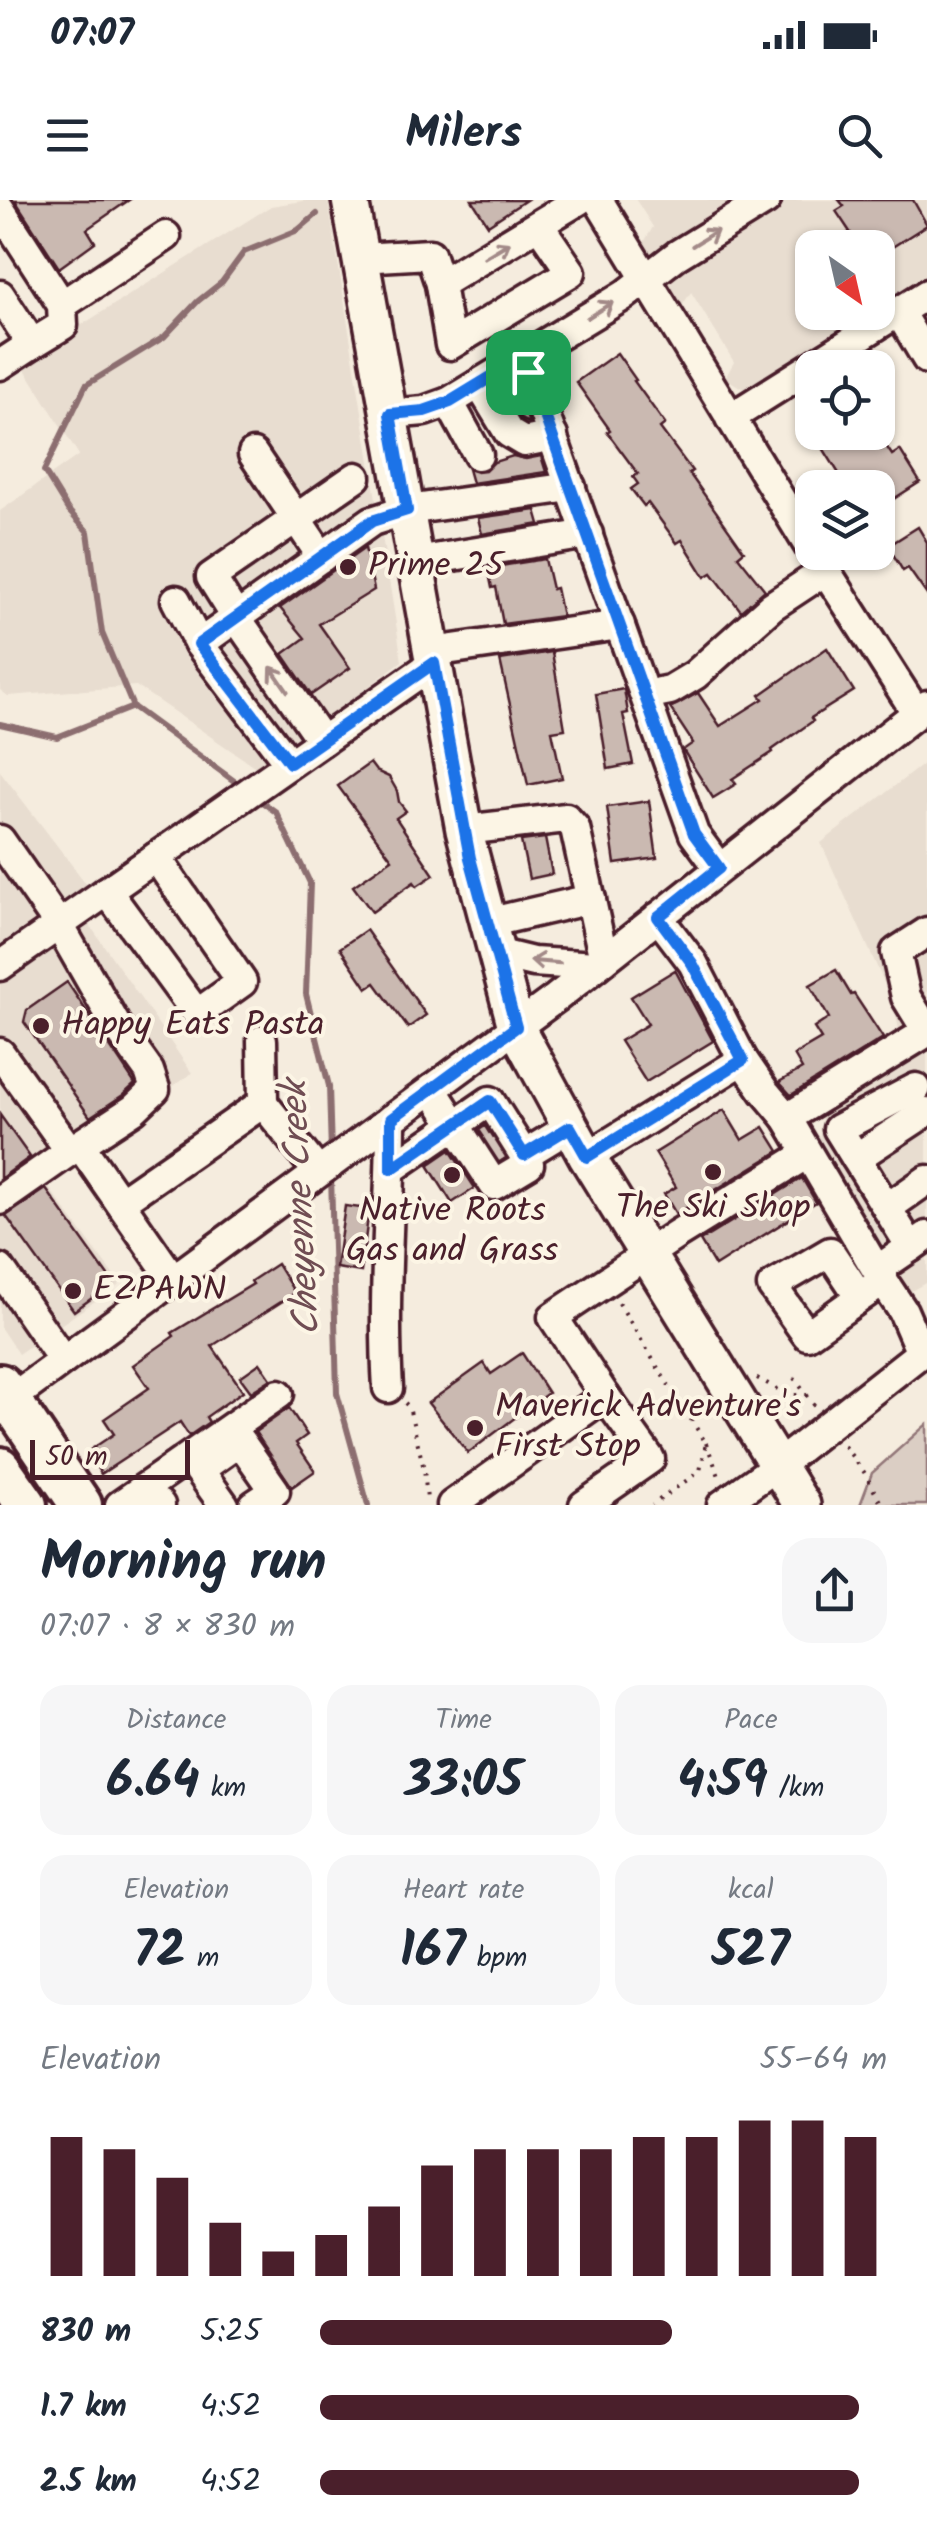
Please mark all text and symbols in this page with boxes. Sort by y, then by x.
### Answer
text: 07:07 [50,5,134,65]
text: Milers [405,99,522,171]
icon: menu [40,108,95,163]
icon: search [832,108,887,163]
one-way arrow [690,228,719,248]
north arrow [795,230,895,330]
map controls [795,230,895,570]
one-way arrow [482,240,510,260]
one-way arrow [585,300,614,320]
pin [486,330,571,415]
icon: arrive [501,345,556,400]
button: locate [795,350,895,450]
button: layers [795,470,895,570]
place label: Prime 25 [368,539,506,595]
marker: Prime 25 [337,556,359,578]
one-way arrow [269,666,290,693]
one-way arrow [530,953,562,972]
place label: Happy Eats Pasta [61,998,324,1054]
marker: Happy Eats Pasta [30,1015,52,1037]
water label: Cheyenne Creek [265,1074,339,1337]
marker: The Ski Shop [702,1161,724,1183]
marker: Native Roots Gas and Grass [441,1164,463,1186]
place label: The Ski Shop [616,1181,811,1237]
place label: Native Roots Gas and Grass [346,1184,558,1280]
place label: EZPAWN [93,1263,227,1319]
marker: EZPAWN [62,1280,84,1302]
place label: Maverick Adventure's First Stop [495,1380,801,1476]
marker: Maverick Adventure's First Stop [464,1417,486,1439]
scale bar [30,1435,190,1480]
text: 50 m [45,1435,108,1480]
text: Morning run [40,1521,327,1608]
button: share [782,1538,887,1643]
text: 07:07 · 8 × 830 m [40,1602,295,1653]
text: Distance [126,1698,226,1743]
text: Time [435,1698,492,1743]
text: Pace [724,1698,778,1743]
text: 6.64 [106,1743,199,1823]
text: 33:05 [405,1743,522,1823]
text: 4:59 [677,1743,768,1823]
text: km [199,1766,246,1811]
text: /km [768,1766,824,1811]
text: Elevation [123,1868,229,1913]
text: Heart rate [403,1868,524,1913]
text: kcal [728,1868,774,1913]
text: 72 [133,1913,186,1993]
text: 167 [400,1913,466,1993]
text: 527 [712,1913,790,1993]
text: m [186,1936,219,1981]
text: bpm [466,1936,527,1981]
text: Elevation [40,2035,161,2086]
text: 55–64 m [759,2035,887,2086]
text: 830 m [40,2307,131,2358]
text: 5:25 [200,2307,261,2358]
text: 1.7 km [40,2382,127,2433]
text: 4:52 [200,2382,261,2433]
text: 2.5 km [40,2457,137,2508]
text: 4:52 [200,2457,261,2508]

